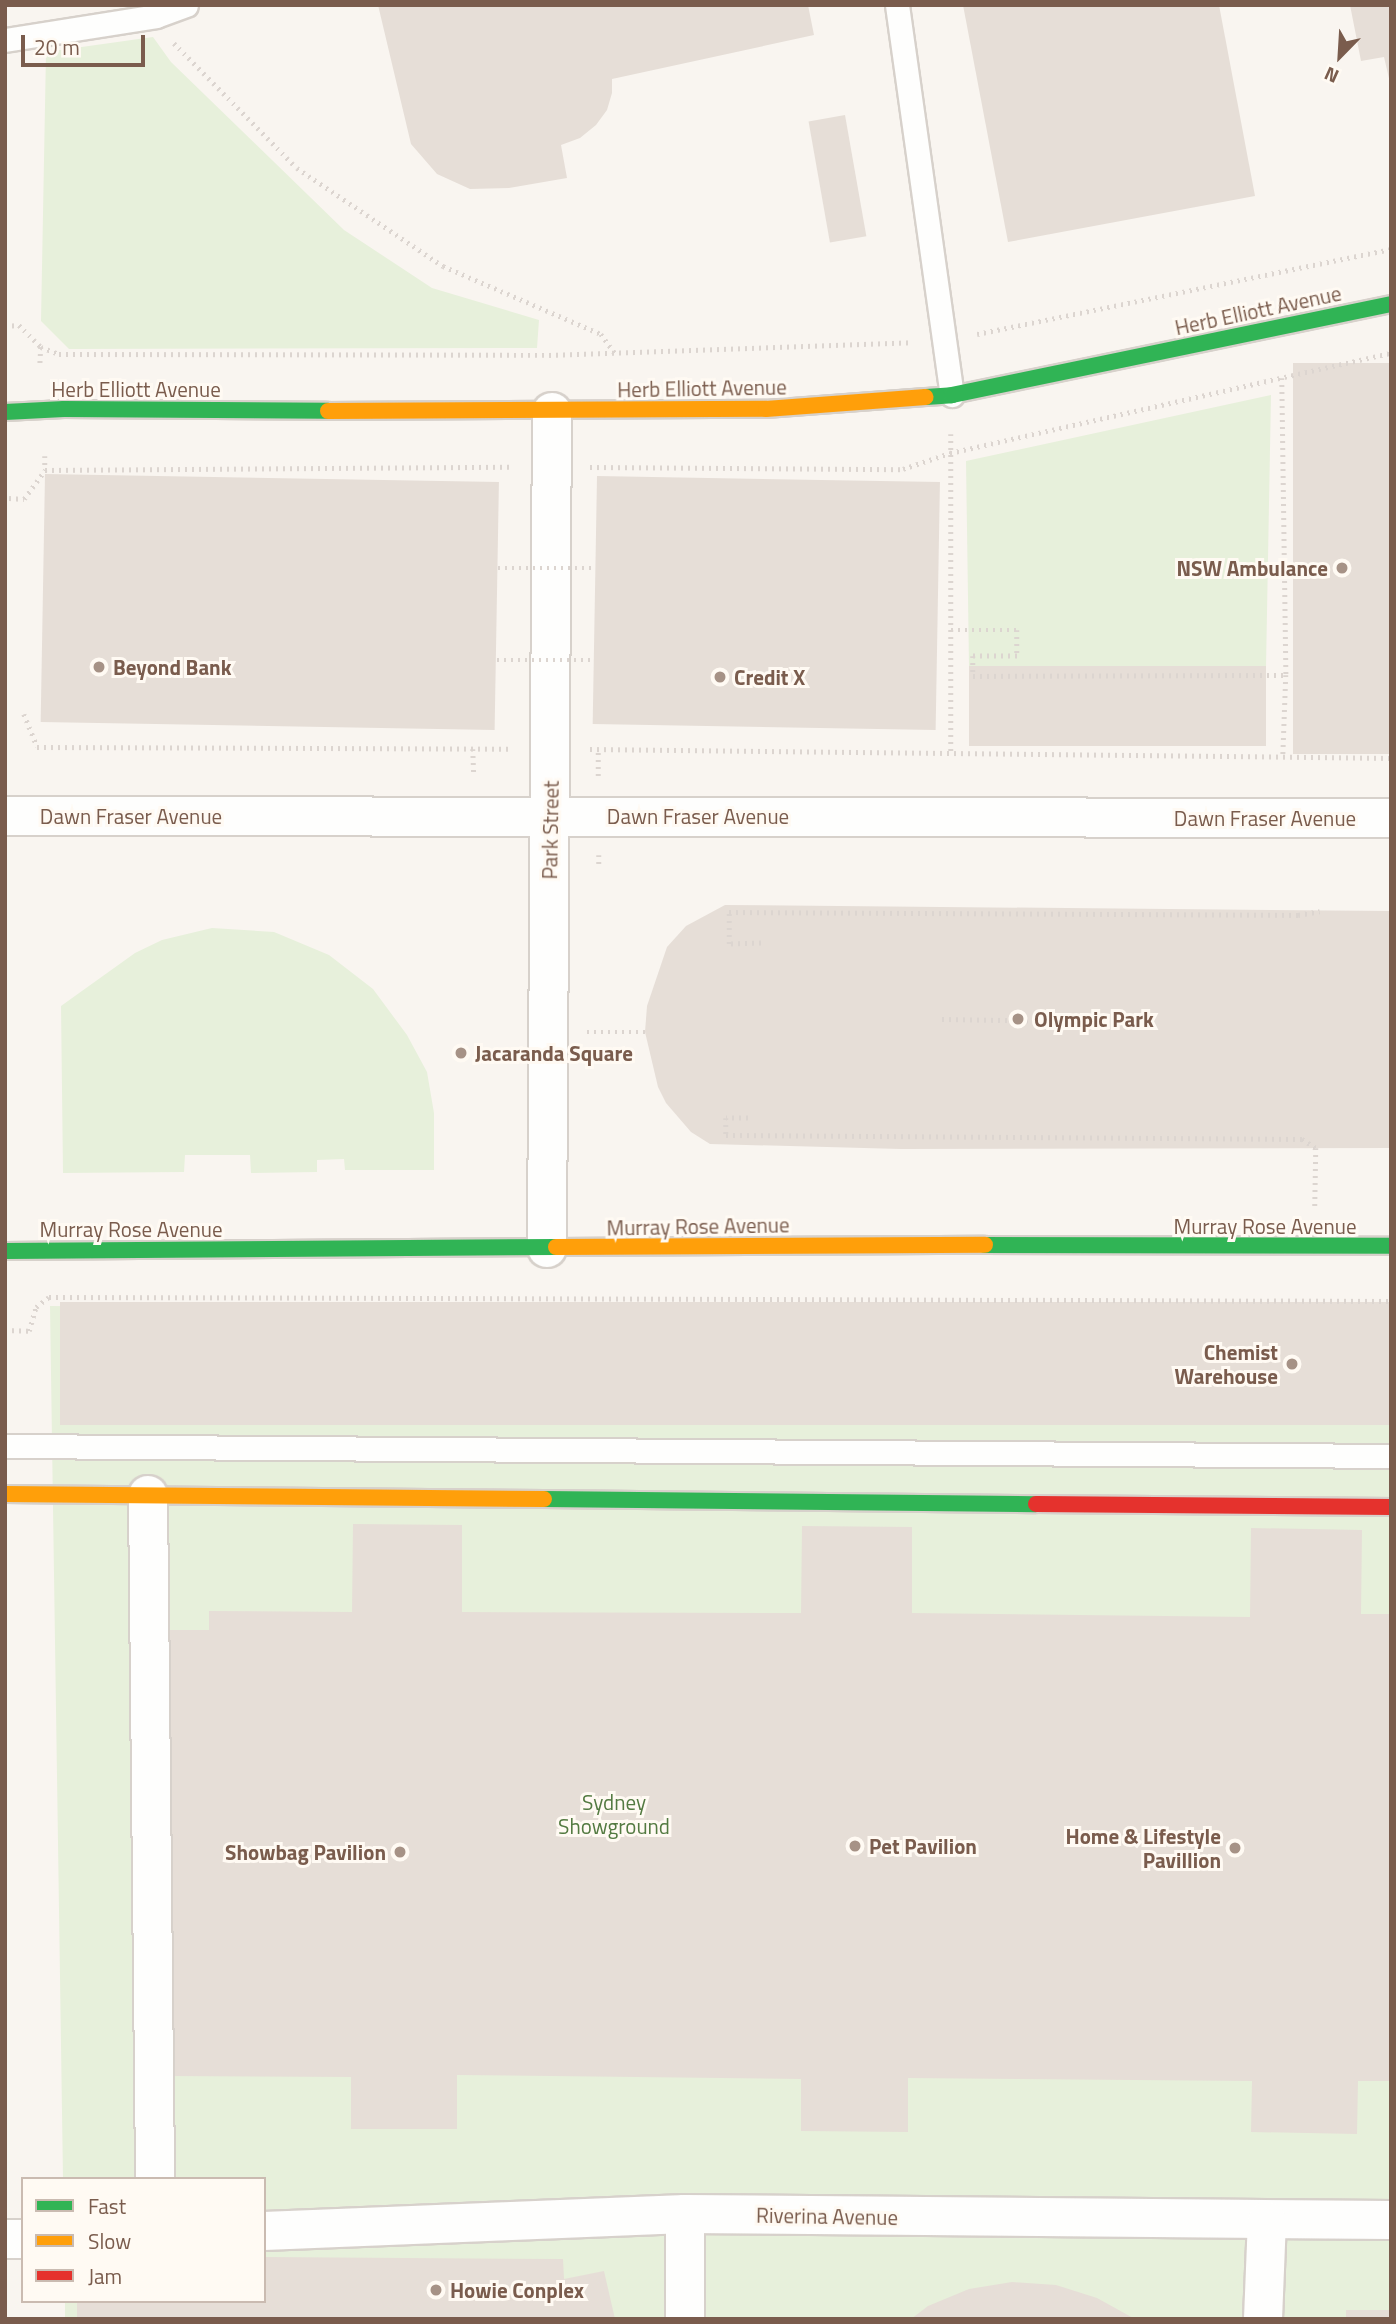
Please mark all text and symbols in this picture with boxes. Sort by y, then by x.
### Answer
scale bar [24,21,149,65]
north arrow [1305,21,1375,91]
text: 20 m [34,31,80,63]
text: N [1319,60,1343,92]
street label: Herb Elliott Avenue [1172,280,1344,340]
street label: Herb Elliott Avenue [617,374,787,402]
street label: Herb Elliott Avenue [51,376,221,402]
place label: NSW Ambulance [1177,555,1328,581]
marker: NSW Ambulance [1334,560,1350,576]
place label: Beyond Bank [113,654,232,680]
marker: Beyond Bank [91,659,107,675]
place label: Credit X [734,664,805,690]
marker: Credit X [712,669,728,685]
street label: Park Street [537,780,563,880]
street label: Dawn Fraser Avenue [40,803,222,829]
street label: Dawn Fraser Avenue [607,803,789,829]
street label: Dawn Fraser Avenue [1174,805,1356,831]
place label: Olympic Park [1034,1006,1154,1032]
marker: Olympic Park [1008,1009,1028,1029]
place label: Jacaranda Square [475,1040,633,1066]
marker: Jacaranda Square [453,1045,469,1061]
street label: Murray Rose Avenue [606,1212,790,1240]
street label: Murray Rose Avenue [1173,1213,1357,1239]
street label: Murray Rose Avenue [39,1216,223,1242]
place label: Chemist Warehouse [1175,1339,1278,1389]
marker: Chemist Warehouse [1284,1356,1300,1372]
park label: Sydney Showground [558,1789,670,1839]
place label: Home & Lifestyle Pavillion [1066,1823,1221,1873]
place label: Pet Pavilion [869,1833,977,1859]
marker: Pet Pavilion [847,1838,863,1854]
place label: Showbag Pavilion [225,1839,386,1865]
marker: Home & Lifestyle Pavillion [1227,1840,1243,1856]
marker: Showbag Pavilion [392,1844,408,1860]
legend [21,2177,266,2303]
text: Fast [88,2190,126,2222]
street label: Riverina Avenue [756,2202,898,2230]
text: Slow [88,2225,131,2257]
text: Jam [88,2260,122,2292]
place label: Howie Conplex [450,2277,584,2303]
marker: Howie Conplex [428,2282,444,2298]

